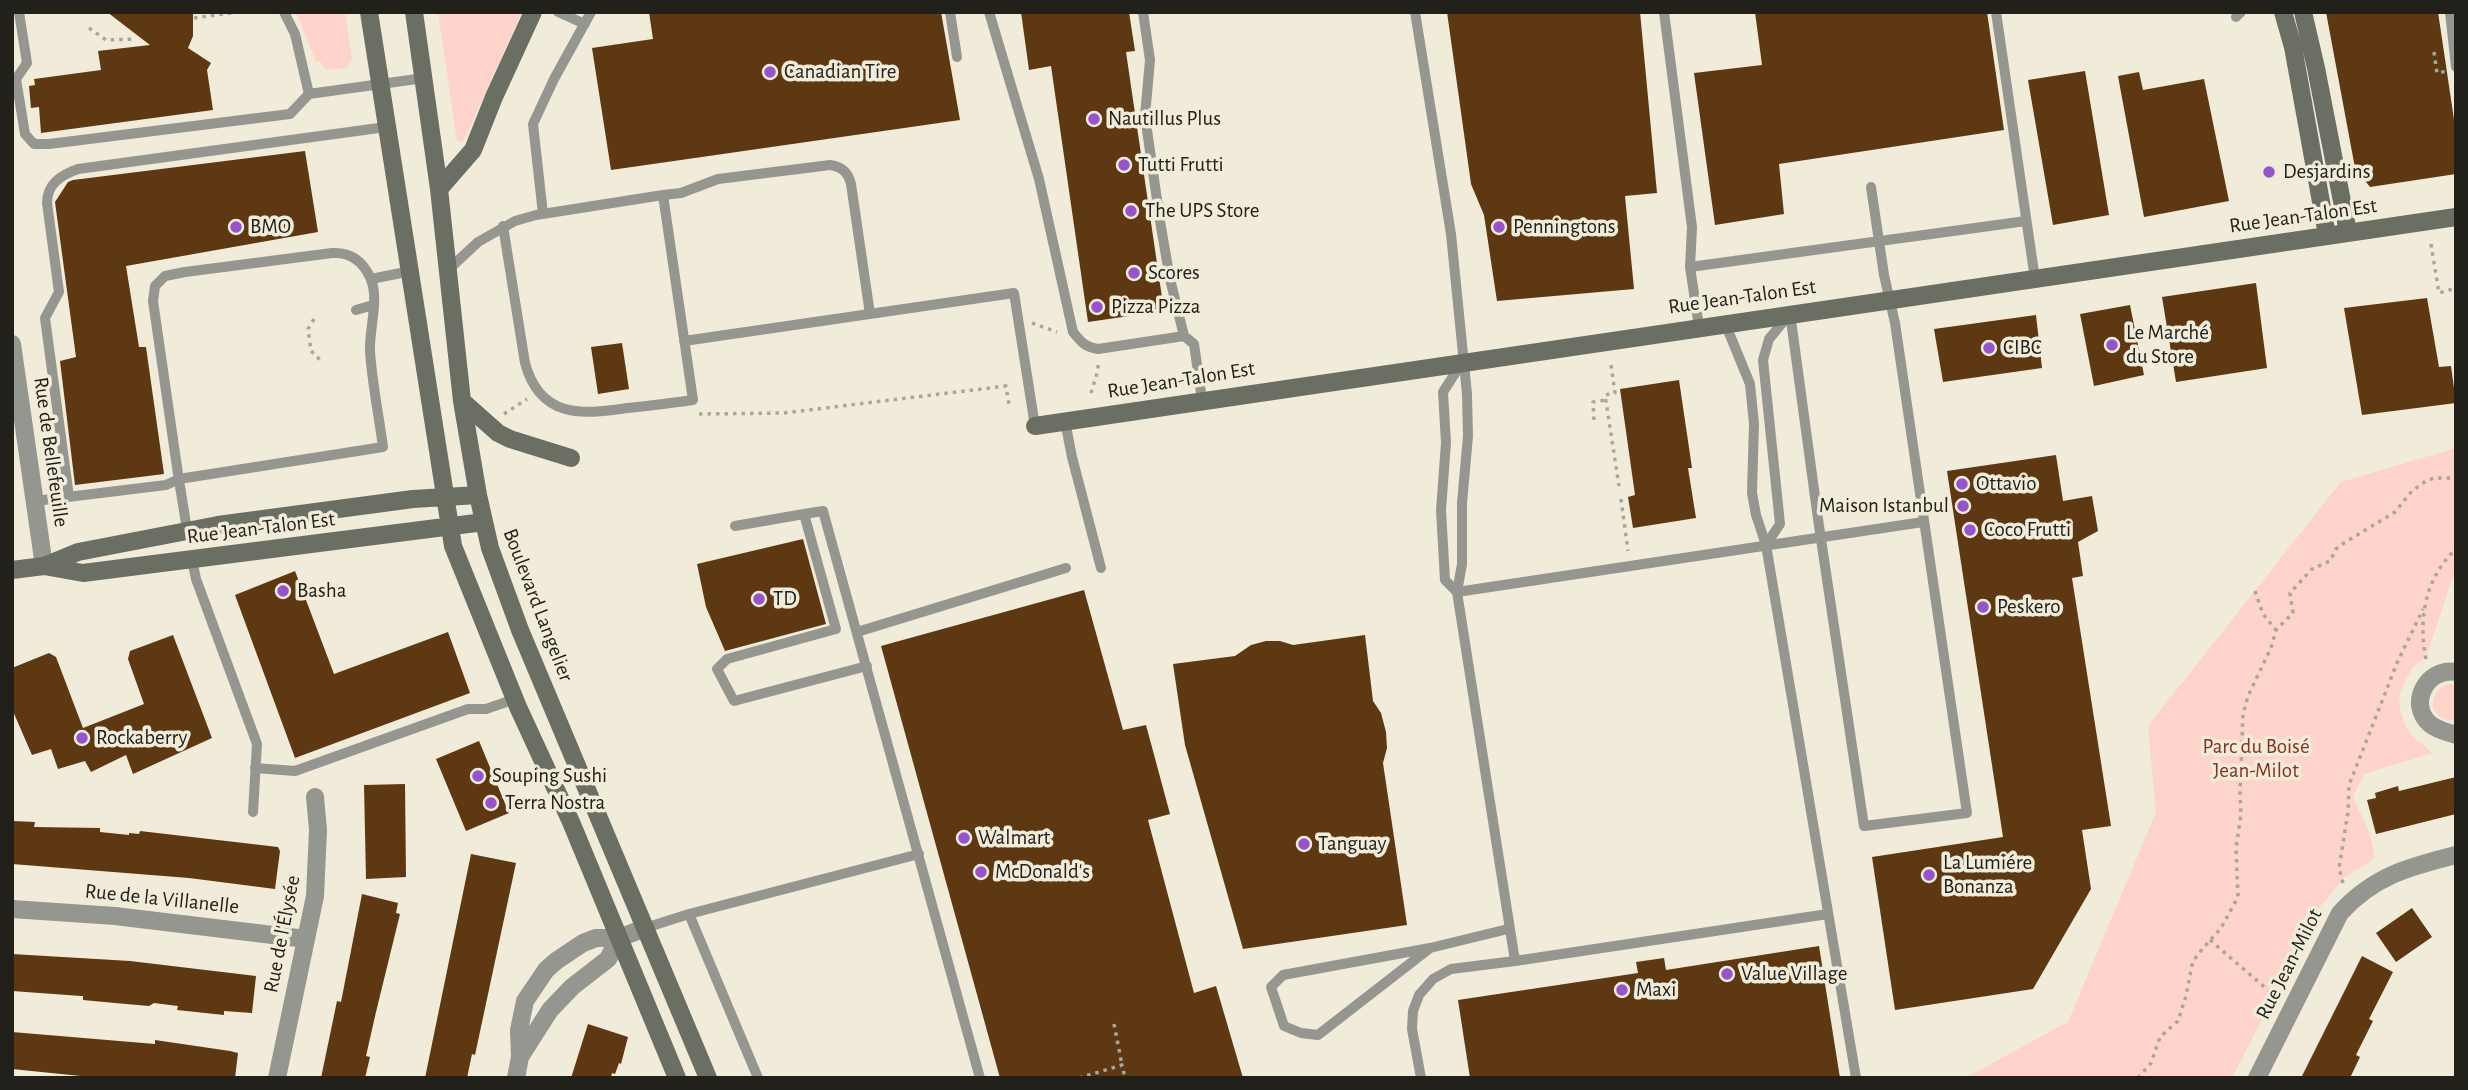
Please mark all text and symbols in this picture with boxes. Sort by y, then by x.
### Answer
place label: Canadian Tire [784,59,896,85]
marker: Canadian Tire [762,64,778,80]
place label: Nautillus Plus [1108,106,1221,132]
marker: Nautillus Plus [1086,111,1102,127]
place label: Tutti Frutti [1138,152,1224,178]
marker: Tutti Frutti [1116,157,1132,173]
place label: Desjardins [2283,159,2370,185]
marker: Desjardins [2261,164,2277,180]
street label: Rue Jean-Talon Est [2228,193,2378,239]
place label: The UPS Store [1145,198,1259,224]
marker: The UPS Store [1123,203,1139,219]
place label: BMO [250,214,291,240]
place label: Penningtons [1513,214,1615,240]
marker: BMO [228,219,244,235]
marker: Penningtons [1491,219,1507,235]
place label: Scores [1148,260,1200,286]
marker: Scores [1126,265,1142,281]
street label: Rue Jean-Talon Est [1667,274,1817,320]
place label: Pizza Pizza [1111,294,1200,320]
marker: Pizza Pizza [1089,299,1105,315]
place label: Le Marché du Store [2126,320,2209,370]
place label: CIBC [2003,335,2042,361]
marker: Le Marché du Store [2104,337,2120,353]
marker: CIBC [1981,340,1997,356]
street label: Rue Jean-Talon Est [1105,356,1257,404]
street label: Rue de Bellefeuille [28,375,74,529]
place label: Ottavio [1976,471,2036,497]
marker: Ottavio [1954,476,1970,492]
place label: Maison Istanbul [1819,493,1949,519]
marker: Maison Istanbul [1955,498,1971,514]
street label: Rue Jean-Talon Est [186,506,336,550]
place label: Coco Frutti [1984,517,2071,543]
marker: Coco Frutti [1962,522,1978,538]
street label: Boulevard Langelier [497,525,579,685]
place label: Basha [297,578,346,604]
marker: Basha [275,583,291,599]
place label: TD [773,586,797,612]
marker: TD [751,591,767,607]
place label: Peskero [1997,594,2060,620]
marker: Peskero [1975,599,1991,615]
place label: Rockaberry [96,725,187,751]
marker: Rockaberry [74,730,90,746]
park label: Parc du Boisé Jean-Milot [2202,734,2310,784]
place label: Souping Sushi [492,763,607,789]
marker: Souping Sushi [470,768,486,784]
place label: Terra Nostra [505,790,605,816]
marker: Terra Nostra [483,795,499,811]
place label: Walmart [978,825,1050,851]
marker: Walmart [956,830,972,846]
place label: Tanguay [1318,831,1387,857]
marker: Tanguay [1296,836,1312,852]
place label: La Lumiére Bonanza [1943,850,2032,900]
place label: McDonald's [995,859,1090,885]
marker: McDonald's [973,864,989,880]
marker: La Lumiére Bonanza [1921,867,1937,883]
street label: Rue de l'Élysée [258,873,306,995]
street label: Rue de la Villanelle [84,878,240,920]
street label: Rue Jean-Milot [2250,904,2328,1024]
place label: Value Village [1741,961,1847,987]
marker: Value Village [1719,966,1735,982]
place label: Maxi [1636,977,1676,1003]
marker: Maxi [1614,982,1630,998]

